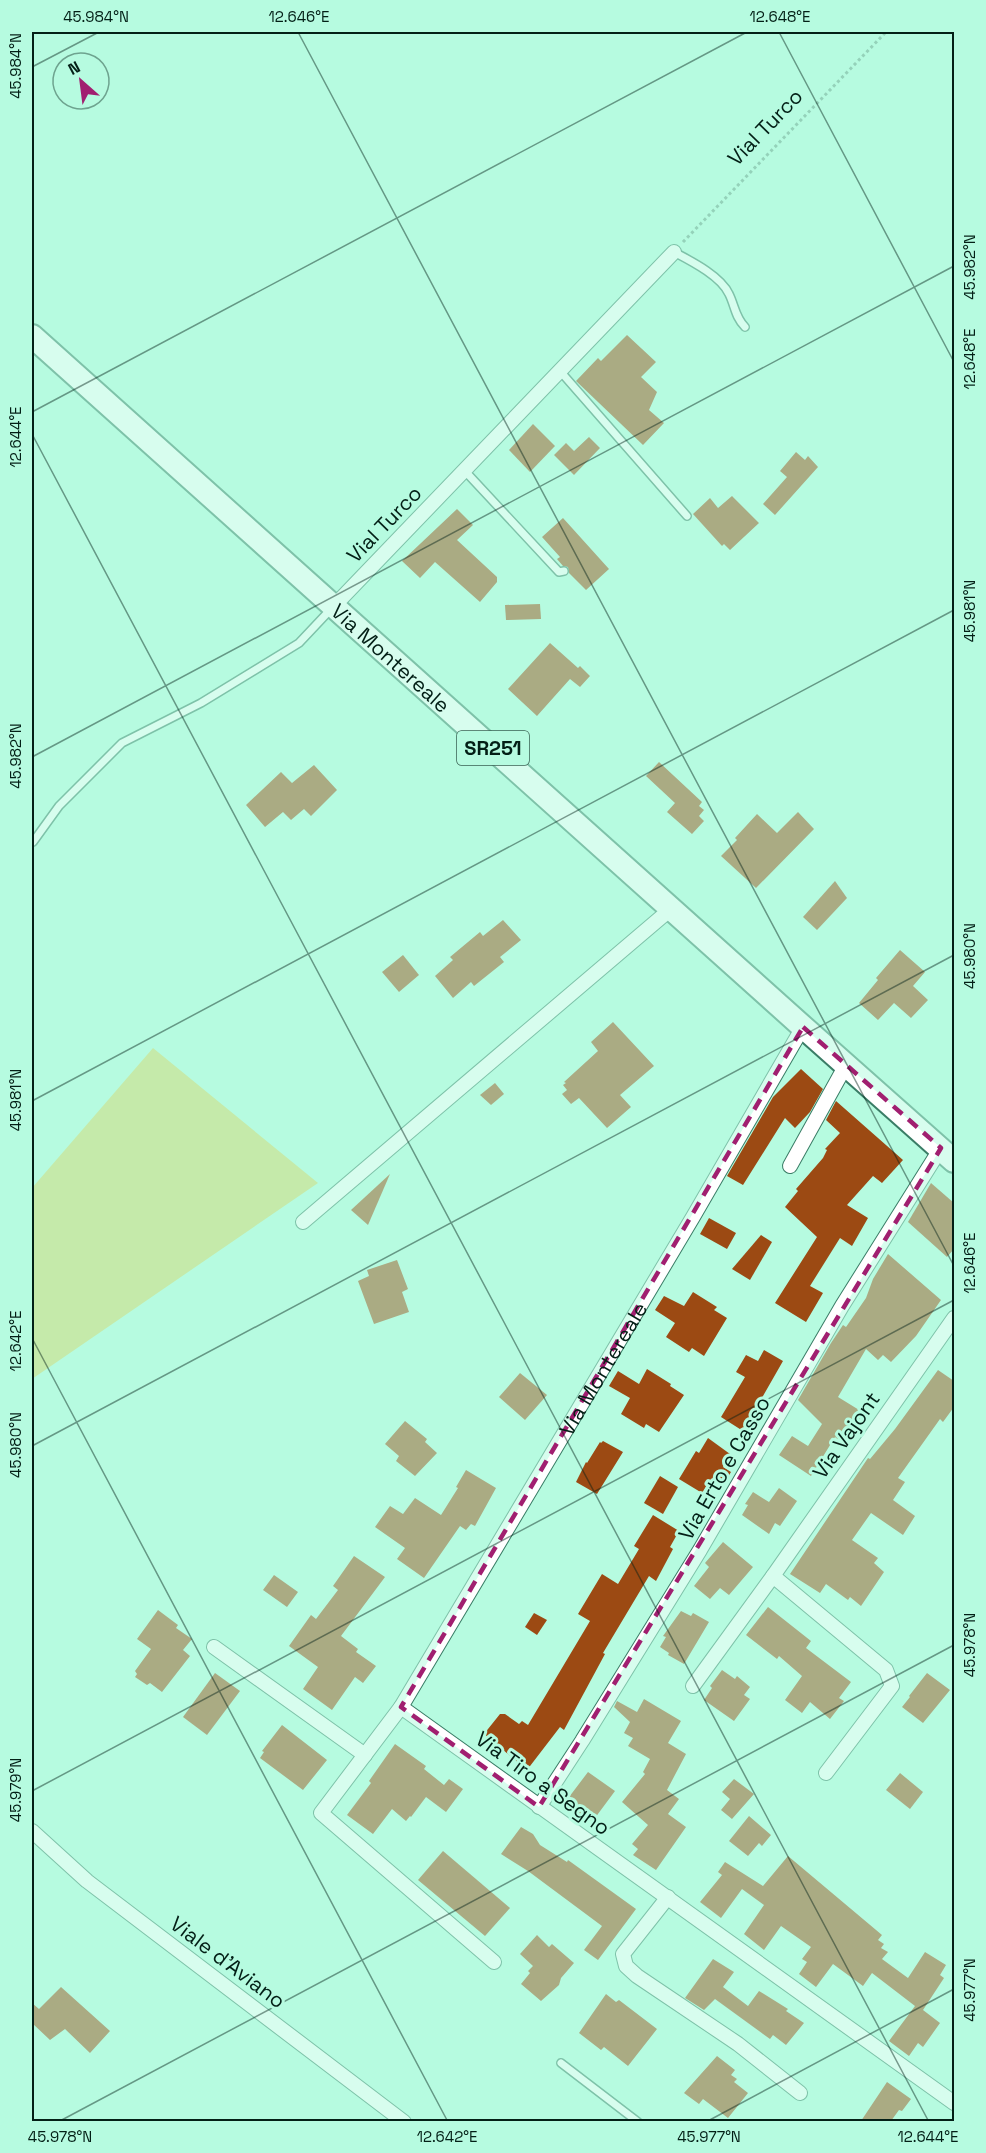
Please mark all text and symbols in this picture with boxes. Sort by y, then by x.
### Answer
text: 45.984°N [63,7,129,26]
text: 12.646°E [269,7,329,26]
text: 12.648°E [749,7,811,26]
text: 45.984°N [6,33,25,99]
north arrow [51,51,111,111]
text: N [65,56,84,80]
street label: Vial Turco [722,83,808,171]
text: 45.982°N [960,234,979,300]
text: 12.648°E [960,328,979,390]
text: 12.644°E [6,406,25,468]
street label: Vial Turco [341,480,427,568]
text: 45.981°N [960,580,979,642]
street label: Via Montereale [326,597,456,718]
text: 45.982°N [6,723,25,789]
road number: SR251 [457,731,529,765]
text: 45.980°N [960,923,979,989]
text: 45.981°N [6,1069,25,1131]
text: 12.646°E [960,1233,979,1293]
street label: Via Montereale [553,1297,653,1440]
text: 12.642°E [6,1311,25,1371]
street label: Via Vajont [806,1386,886,1484]
street label: Via Erto e Casso [672,1391,776,1545]
text: 45.980°N [6,1412,25,1478]
text: 45.978°N [960,1613,979,1677]
street label: Via Tiro a Segno [470,1725,616,1841]
text: 45.979°N [6,1758,25,1822]
street label: Viale d'Aviano [165,1910,291,2014]
text: 45.977°N [960,1958,979,2022]
text: 45.978°N [28,2127,92,2146]
text: 12.642°E [417,2127,477,2146]
text: 45.977°N [677,2127,741,2146]
text: 12.644°E [897,2127,959,2146]

